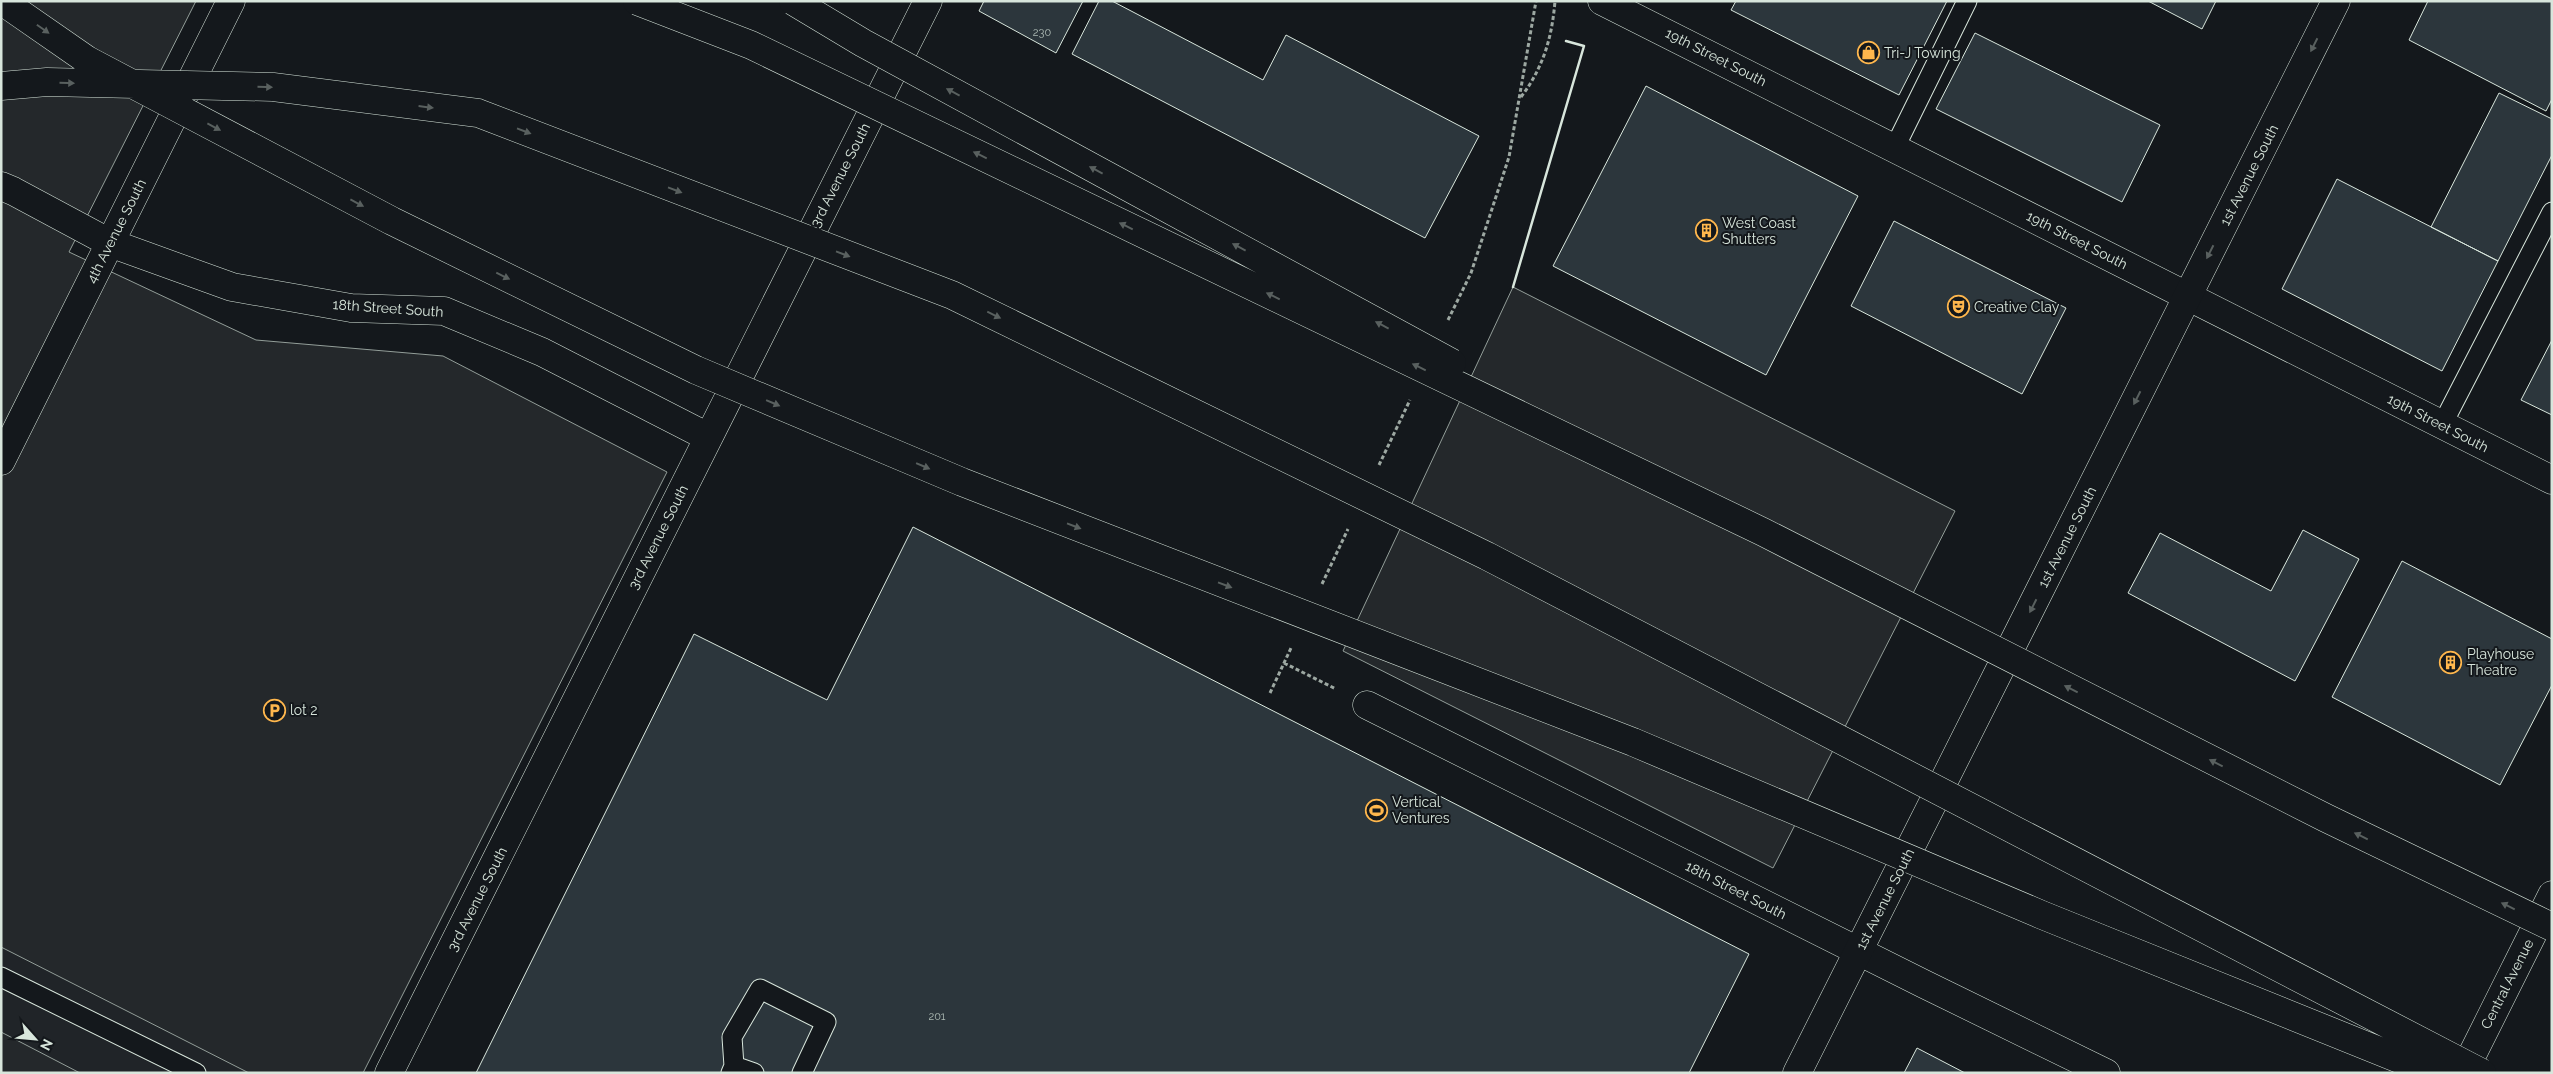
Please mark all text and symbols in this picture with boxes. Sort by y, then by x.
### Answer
one-way arrow [36,24,49,34]
street label: 19th Street South [1663,25,1769,89]
house number: 230 [1033,26,1051,39]
one-way arrow [2310,38,2318,52]
shop icon: Tri-J Towing [1856,41,1880,65]
place label: Tri-J Towing [1884,45,1961,61]
one-way arrow [60,79,76,87]
one-way arrow [257,83,273,91]
one-way arrow [946,88,960,97]
one-way arrow [418,103,434,111]
street label: 3rd Avenue South [807,120,873,230]
street label: 1st Avenue South [2217,122,2281,228]
one-way arrow [206,123,221,131]
one-way arrow [517,127,532,135]
one-way arrow [973,151,987,159]
one-way arrow [1089,166,1103,174]
street label: 4th Avenue South [83,176,149,286]
one-way arrow [668,186,683,194]
one-way arrow [350,199,364,207]
street label: 19th Street South [2024,208,2130,272]
place label: West Coast Shutters [1722,215,1796,247]
building icon: West Coast Shutters [1694,219,1718,243]
one-way arrow [1119,222,1133,230]
one-way arrow [1232,243,1245,252]
one-way arrow [2206,245,2214,260]
one-way arrow [836,251,851,258]
one-way arrow [495,272,510,280]
one-way arrow [1266,292,1280,300]
theatre icon: Creative Clay [1946,295,1970,319]
street label: 18th Street South [332,296,444,320]
place label: Creative Clay [1974,299,2060,315]
one-way arrow [987,311,1001,319]
one-way arrow [1374,321,1389,329]
one-way arrow [1412,362,1426,370]
one-way arrow [2133,391,2141,405]
street label: 19th Street South [2385,391,2491,455]
one-way arrow [766,399,781,407]
one-way arrow [916,462,931,470]
street label: 3rd Avenue South [625,482,691,592]
street label: 1st Avenue South [2035,484,2099,590]
one-way arrow [1067,522,1082,530]
one-way arrow [1218,582,1233,589]
one-way arrow [2029,598,2037,613]
place label: Playhouse Theatre [2467,646,2534,678]
building icon: Playhouse Theatre [2439,650,2463,674]
one-way arrow [2064,685,2079,693]
parking icon: lot 2 [262,698,286,722]
place label: lot 2 [290,702,318,718]
one-way arrow [2209,759,2223,767]
place label: Vertical Ventures [1392,794,1450,826]
sports icon: Vertical Ventures [1364,798,1388,822]
one-way arrow [2354,831,2368,839]
street label: 3rd Avenue South [444,844,510,954]
street label: 1st Avenue South [1853,846,1917,952]
street label: 18th Street South [1683,858,1789,922]
one-way arrow [2501,902,2515,910]
street label: Central Avenue [2477,936,2537,1032]
house number: 201 [928,1010,946,1023]
north arrow [10,1014,60,1064]
text: N [37,1037,56,1053]

